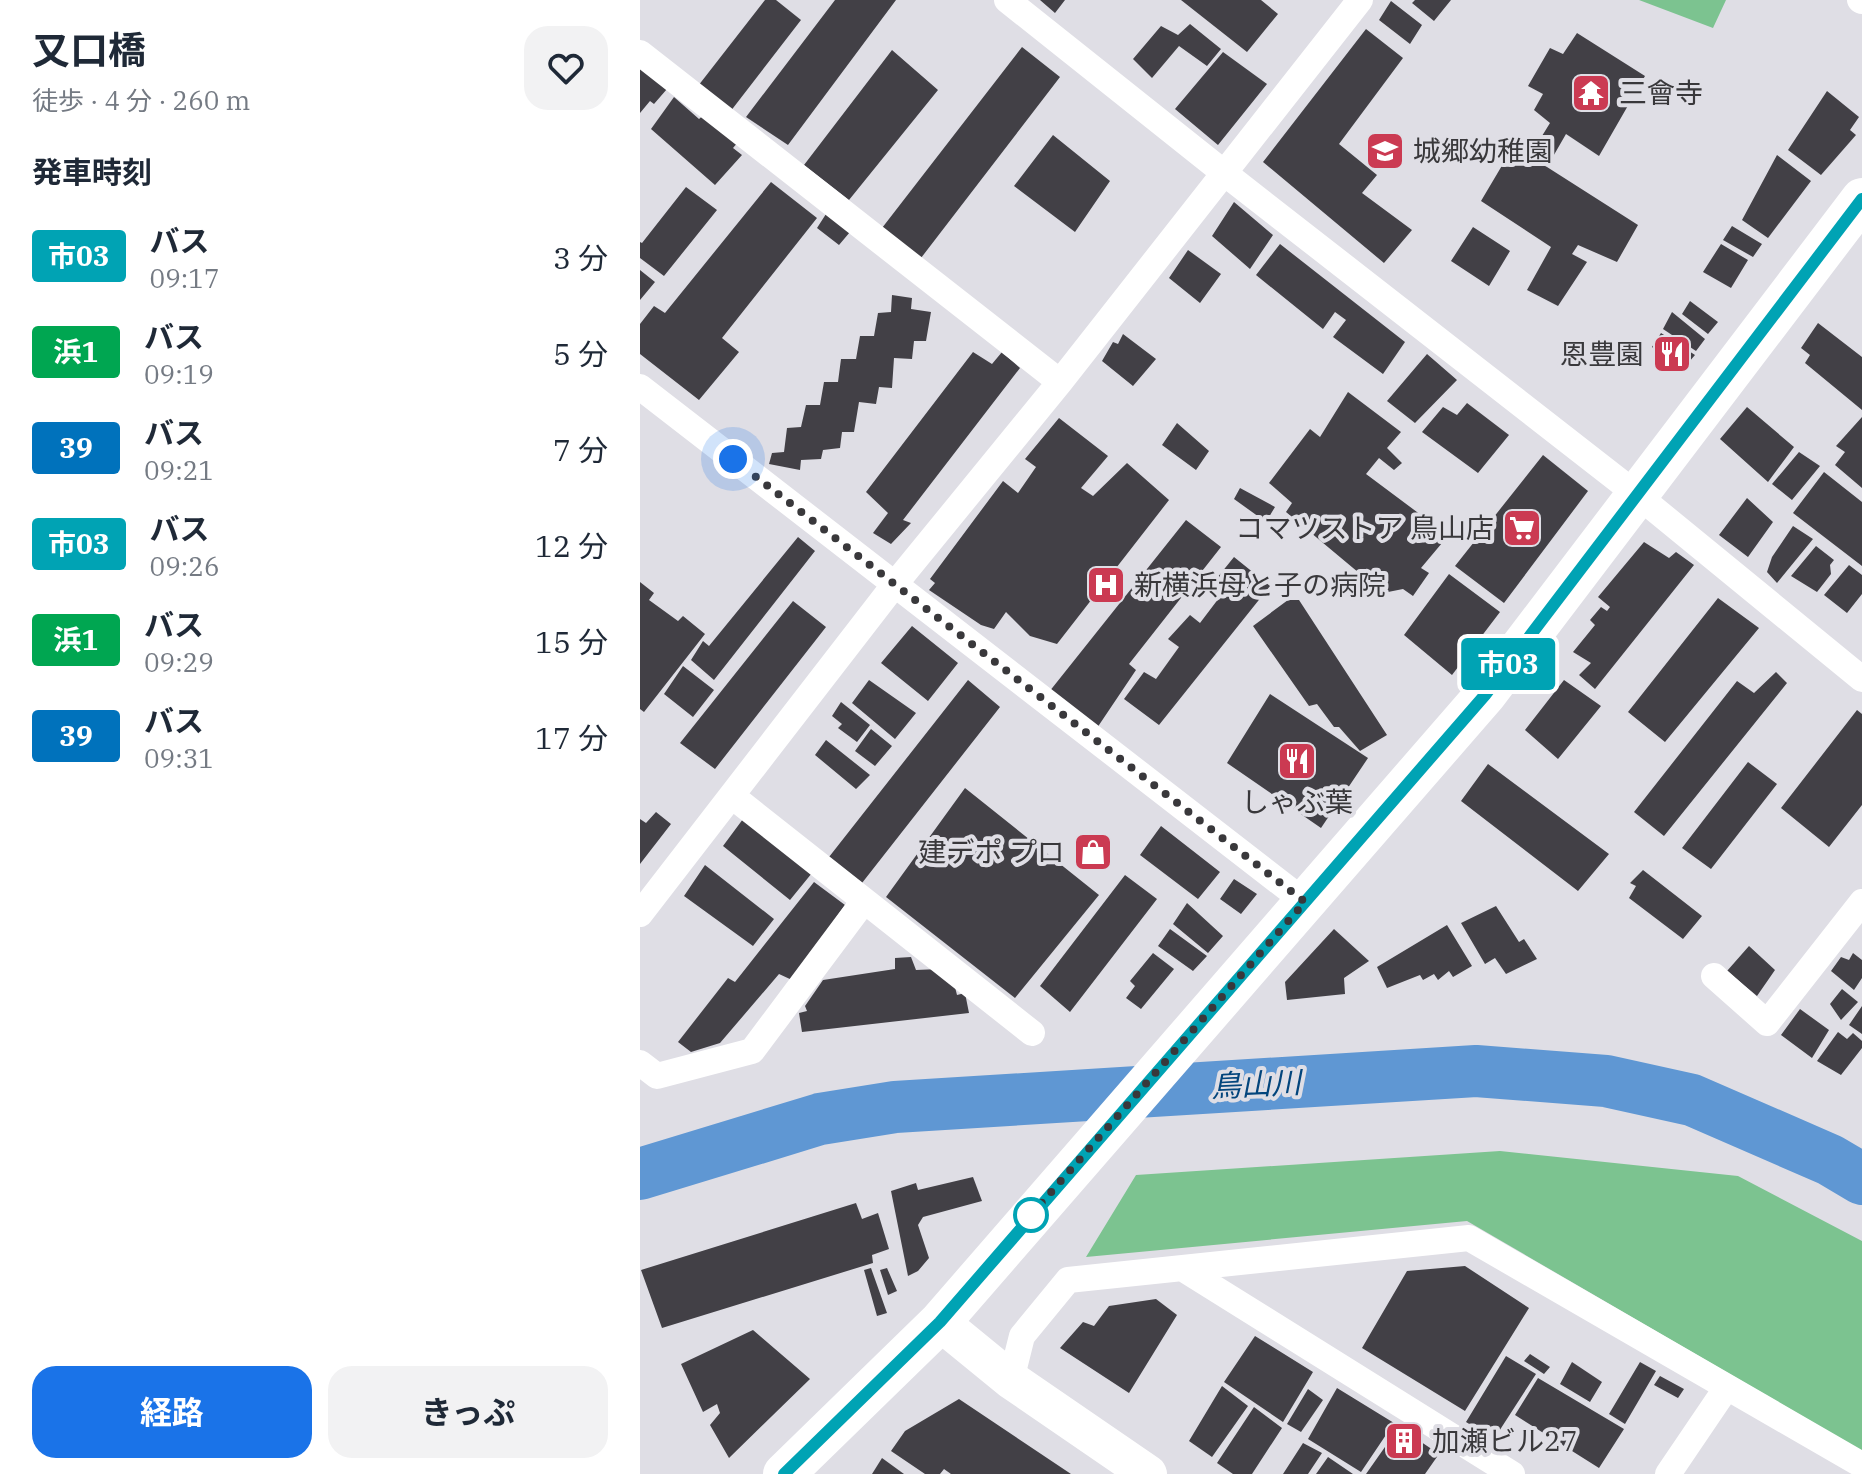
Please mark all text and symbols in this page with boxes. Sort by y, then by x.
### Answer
text: 又口橋 [32,25,146,74]
button: heart [524,26,608,110]
temple icon: 三會寺 [1570,72,1612,114]
place label: 三會寺 [1619,74,1703,111]
text: 徒歩 · 4 分 · 260 m [32,83,250,117]
school or university icon: 城郷幼稚園 [1364,130,1406,172]
place label: 城郷幼稚園 [1413,132,1553,169]
text: 発車時刻 [32,152,152,191]
text: バス [150,221,210,260]
text: 市03 [48,237,110,274]
text: 3 分 [553,238,608,277]
text: 09:17 [150,261,220,295]
text: バス [144,317,204,356]
text: 浜1 [54,333,98,370]
restaurant icon: 恩豊園 [1651,333,1693,375]
text: 5 分 [553,334,608,373]
place label: 恩豊園 [1560,335,1644,372]
text: 09:19 [144,357,214,391]
text: バス [144,413,204,452]
text: 39 [59,429,93,466]
text: 7 分 [553,430,608,469]
your location [713,439,753,479]
text: 09:21 [144,453,214,487]
supermarket icon: コマツストア 鳥山店 [1501,507,1543,549]
text: バス [150,509,210,548]
place label: コマツストア 鳥山店 [1236,509,1494,546]
text: 市03 [48,525,110,562]
text: 12 分 [535,526,608,565]
text: 09:26 [150,549,220,583]
hospital icon: 新横浜母と子の病院 [1085,564,1127,606]
place label: 新横浜母と子の病院 [1134,566,1386,603]
text: バス [144,605,204,644]
text: 浜1 [54,621,98,658]
text: 15 分 [535,622,608,661]
line badge: 市03 [1462,638,1554,690]
text: 09:29 [144,645,214,679]
text: 市03 [1477,645,1539,682]
text: バス [144,701,204,740]
text: 39 [59,717,93,754]
text: 17 分 [535,718,608,757]
restaurant icon: しゃぶ葉 [1276,740,1318,782]
text: 09:31 [144,741,214,775]
place label: しゃぶ葉 [1241,783,1353,820]
shop icon: 建デポ プロ [1072,831,1114,873]
place label: 建デポ プロ [919,833,1065,870]
water label: 鳥山川 [1210,1062,1305,1105]
unlabelled marker [1014,1198,1048,1232]
button: 経路 [32,1366,312,1458]
button: きっぷ [328,1366,608,1458]
building icon: 加瀬ビル27 [1383,1420,1425,1462]
place label: 加瀬ビル27 [1432,1422,1578,1459]

